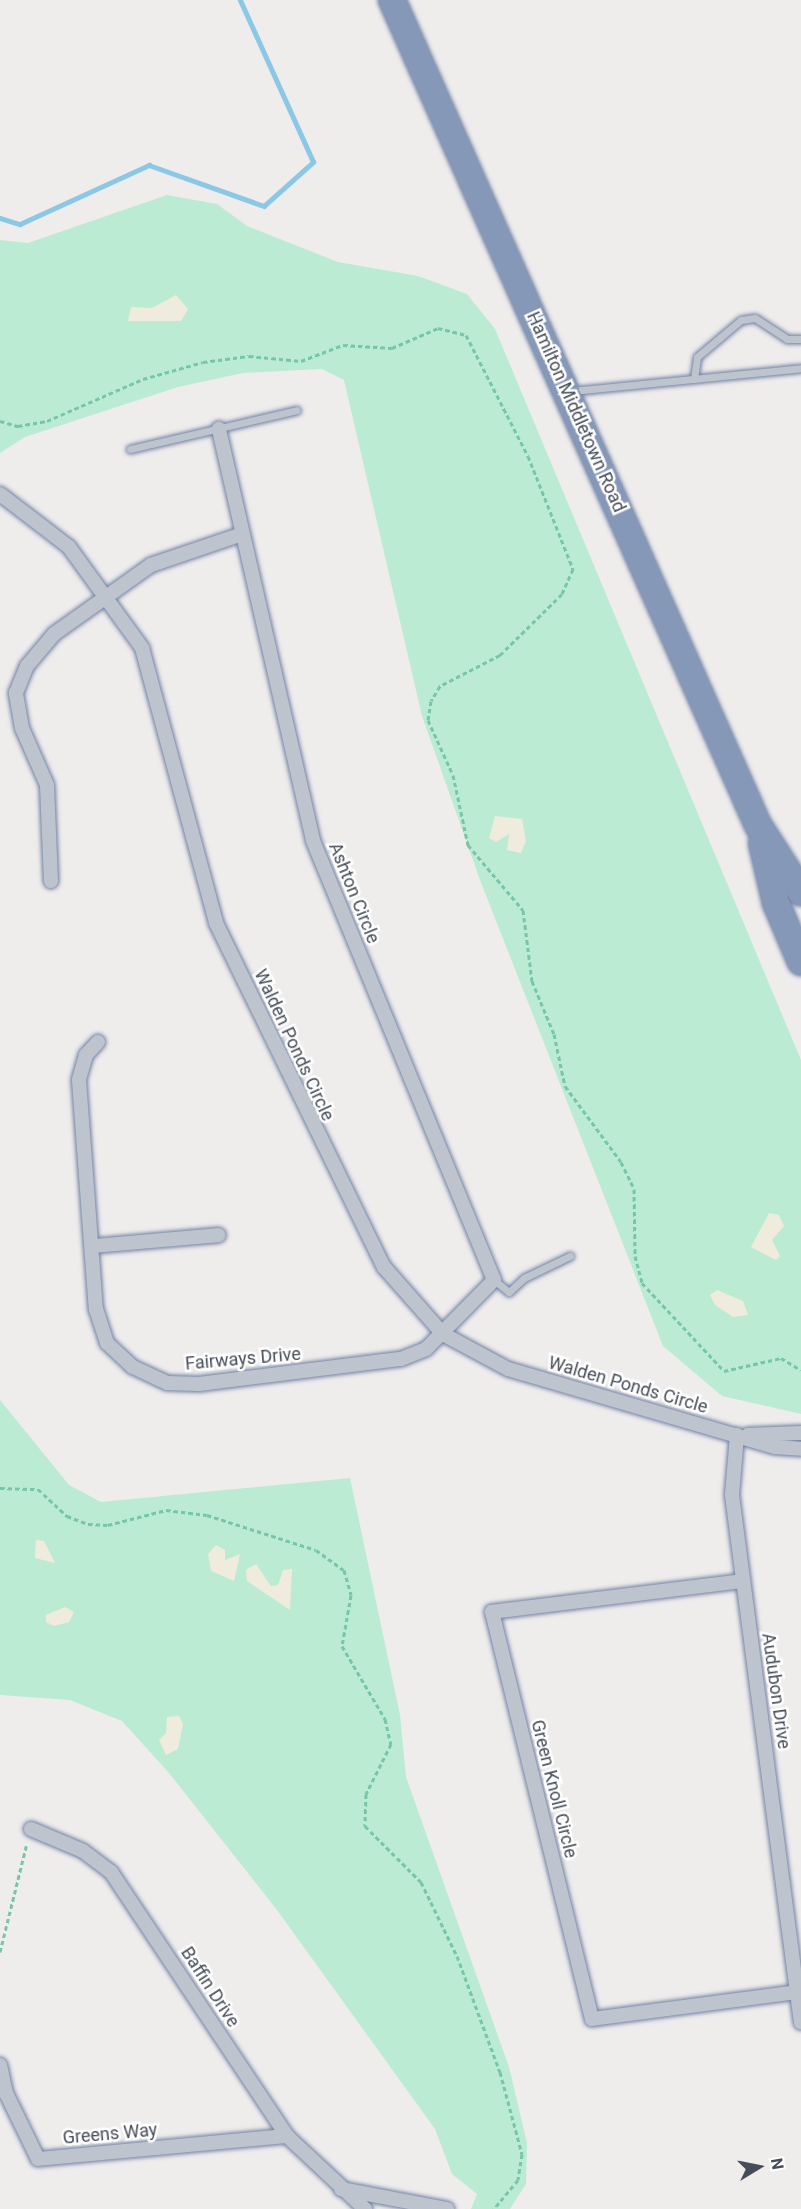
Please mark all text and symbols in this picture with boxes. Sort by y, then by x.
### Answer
street label: Hamilton Middletown Road [522,308,630,516]
street label: Ashton Circle [324,839,384,947]
street label: Walden Ponds Circle [249,966,339,1124]
street label: Fairways Drive [184,1343,302,1375]
street label: Walden Ponds Circle [546,1352,710,1418]
street label: Audubon Drive [757,1632,795,1750]
street label: Green Knoll Circle [526,1718,582,1860]
street label: Baffin Drive [176,1943,244,2031]
street label: Greens Way [62,2119,158,2149]
north arrow [729,2137,789,2197]
text: N [767,2157,788,2171]

